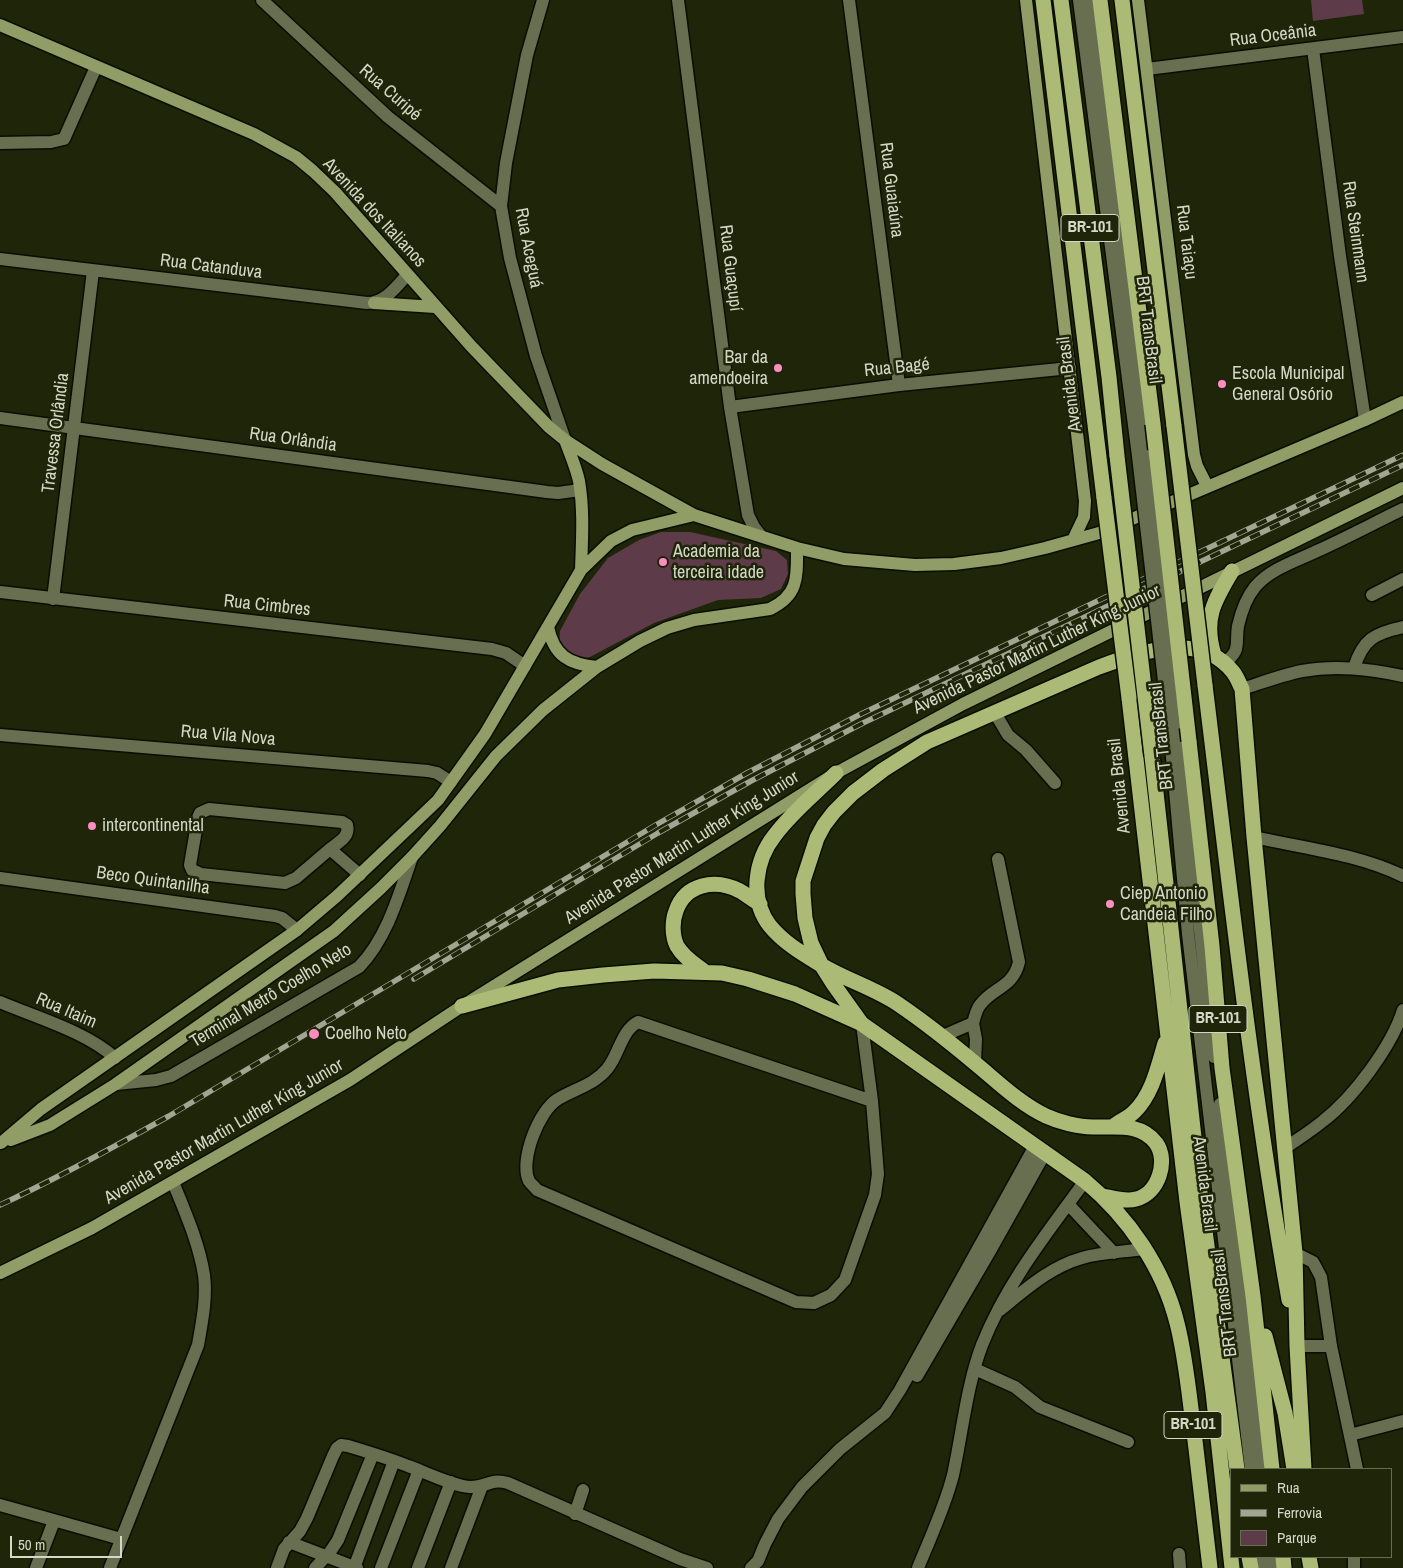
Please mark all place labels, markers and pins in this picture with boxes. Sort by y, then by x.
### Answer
place label: Bar da amendoeira [689,347,768,389]
marker: Bar da amendoeira [772,362,784,374]
place label: Escola Municipal General Osório [1232,363,1344,406]
marker: Escola Municipal General Osório [1216,378,1228,390]
place label: Academia da terceira idade [673,541,764,584]
marker: Academia da terceira idade [657,556,669,568]
place label: intercontinental [102,815,204,837]
marker: intercontinental [86,820,98,832]
place label: Ciep Antonio Candeia Filho [1120,883,1213,926]
marker: Ciep Antonio Candeia Filho [1104,898,1116,910]
place label: Coelho Neto [325,1023,407,1045]
marker: Coelho Neto [307,1027,321,1041]

